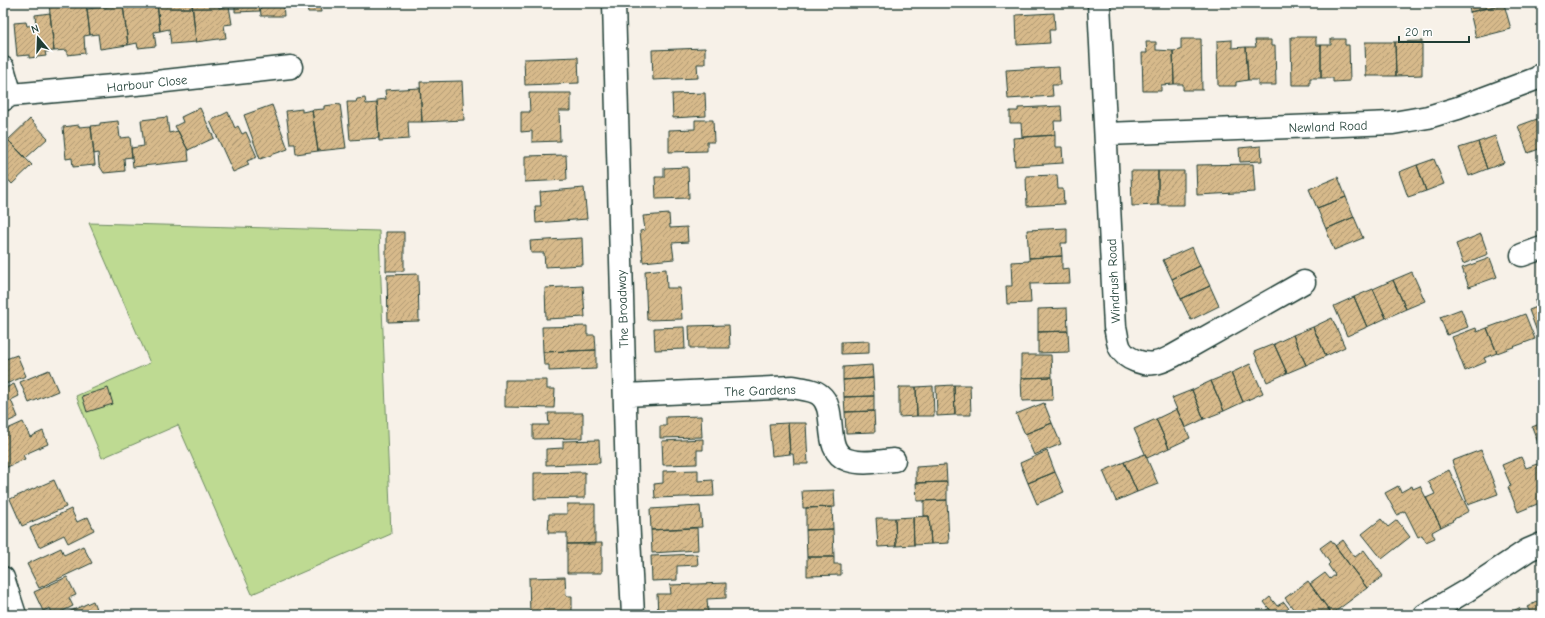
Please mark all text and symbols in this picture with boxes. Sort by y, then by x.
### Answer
north arrow [18,18,58,58]
scale bar [1399,18,1469,44]
text: N [29,22,40,36]
text: 20 m [1405,25,1433,39]
street label: Harbour Close [106,72,188,95]
street label: Newland Road [1288,118,1368,135]
street label: Windrush Road [1104,238,1123,324]
street label: The Broadway [614,269,631,348]
street label: The Gardens [724,382,796,399]

